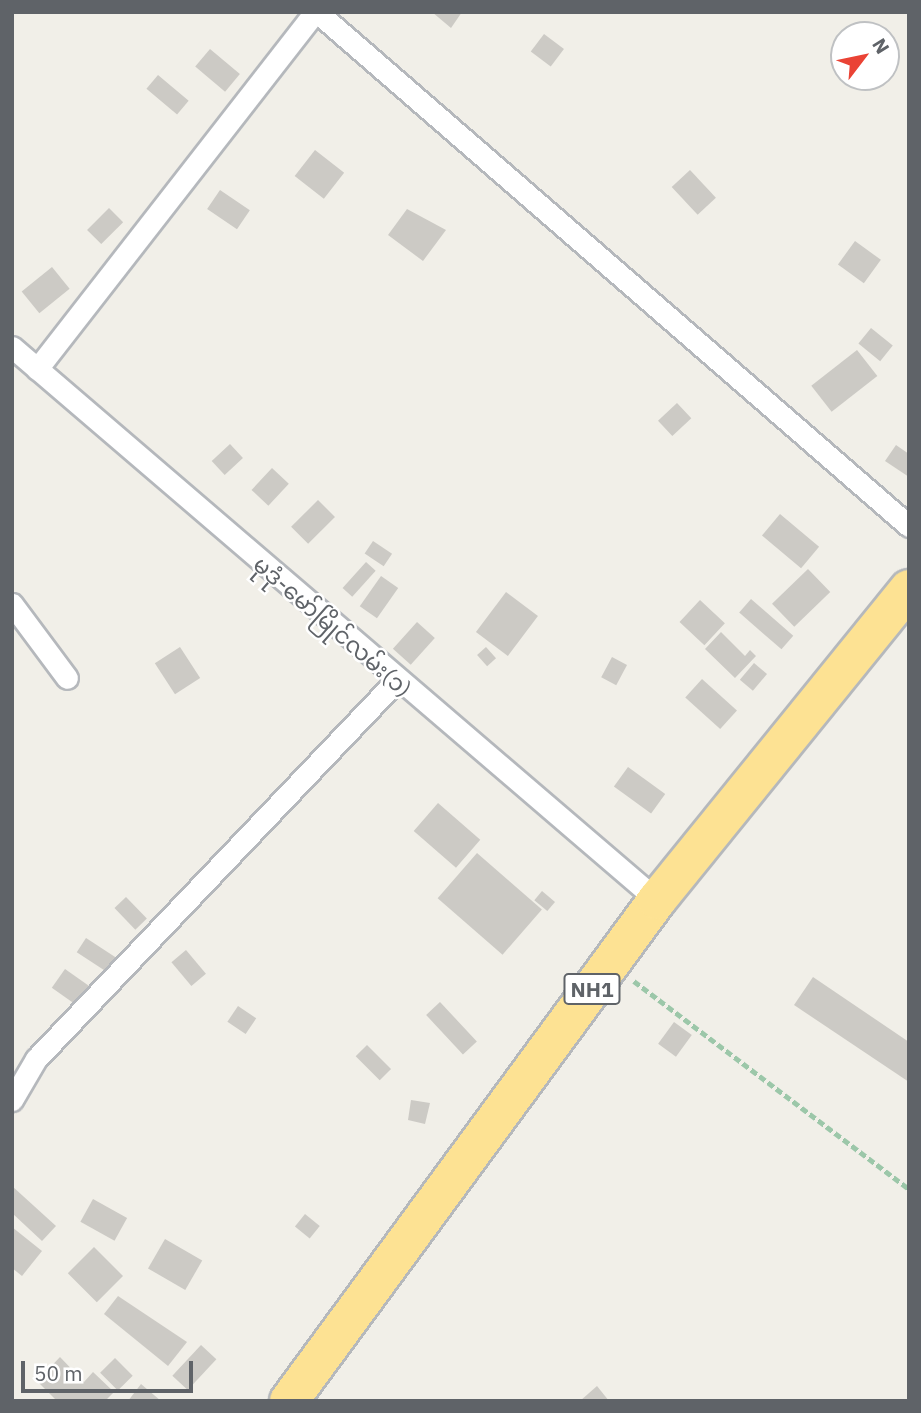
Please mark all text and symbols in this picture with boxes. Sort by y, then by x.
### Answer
north arrow [830,21,900,91]
text: N [867,34,895,58]
street label: မုဒုံ-မော်မြိုင်လမ်း(၁) [248,550,418,702]
road number: NH1 [562,972,622,1006]
scale bar [24,1346,196,1390]
text: 50 m [34,1359,83,1387]

